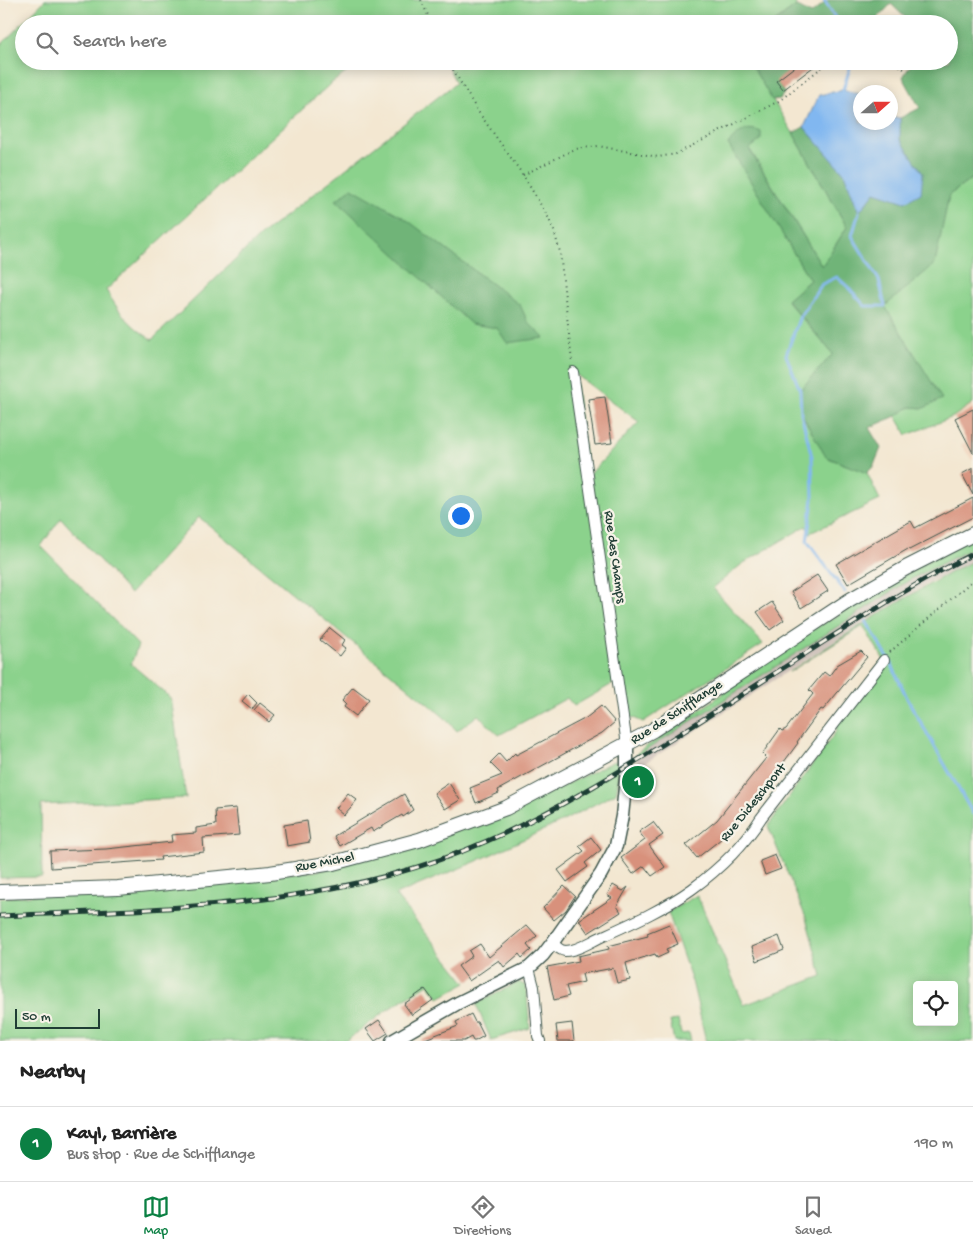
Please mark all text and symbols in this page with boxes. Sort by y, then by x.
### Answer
search box [15,15,958,70]
icon: search [33,29,61,57]
text: Search here [73,31,167,54]
north arrow [853,85,898,130]
your location [448,503,474,529]
street label: Rue des Champs [599,510,629,605]
street label: Rue de Schifflange [628,677,727,749]
street label: Rue Dideschpont [717,759,792,846]
pin: 1 [622,763,654,801]
street label: Rue Michel [294,849,356,877]
map controls [913,981,958,1026]
button: locate [913,981,958,1026]
scale bar [15,1006,100,1029]
text: 50 m [22,1009,51,1026]
text: Nearby [20,1061,85,1086]
text: Kayl, Barrière [67,1123,176,1146]
text: 1 [33,1135,39,1154]
text: 190 m [914,1135,953,1154]
text: Bus stop · Rue de Schifflange [67,1146,255,1165]
tab: Map [142,1193,170,1240]
tab: Directions [454,1193,511,1240]
tab: Saved [795,1193,831,1240]

